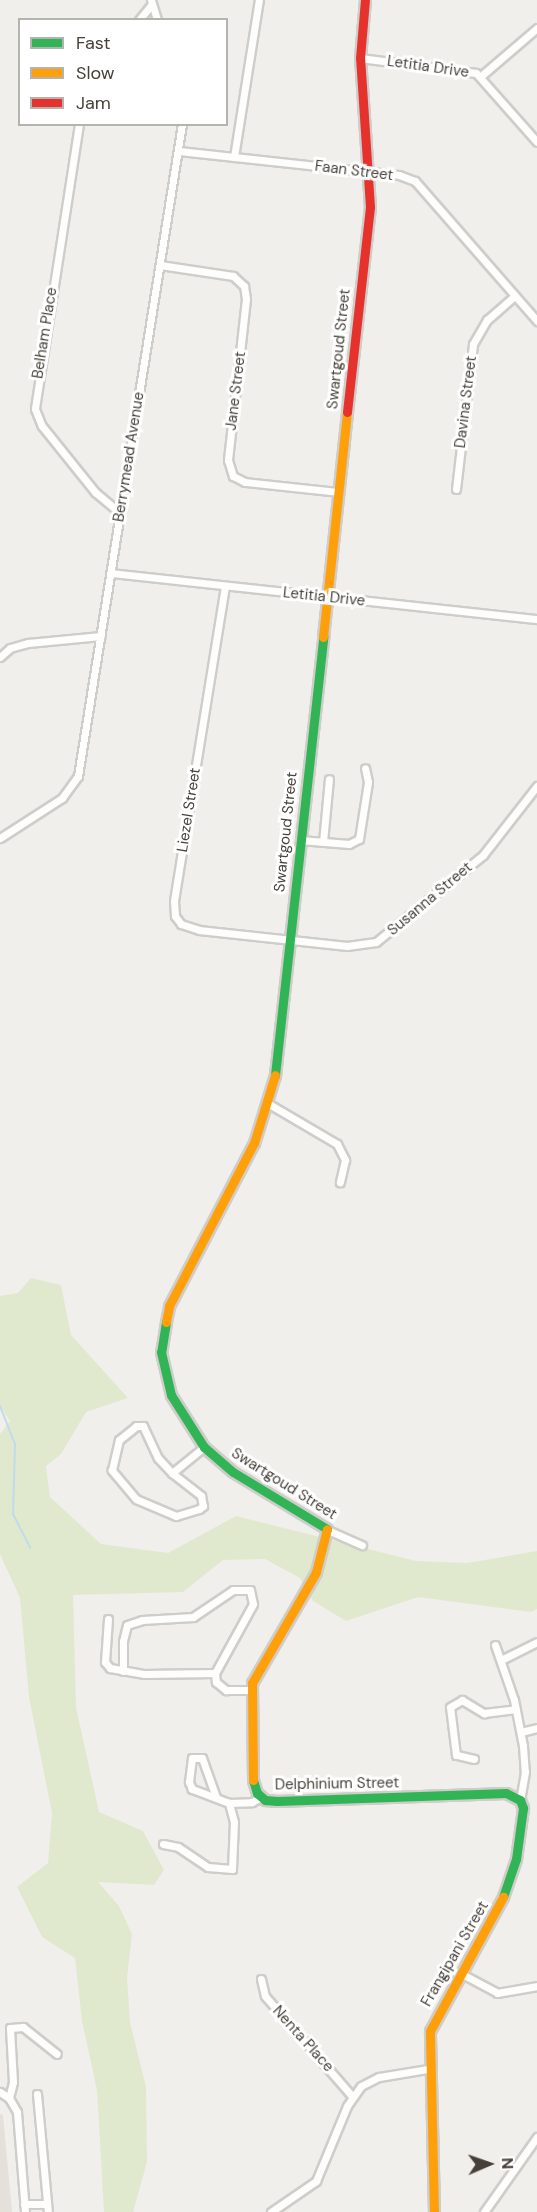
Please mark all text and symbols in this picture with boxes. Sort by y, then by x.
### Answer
legend [18,18,228,126]
text: Fast [76,31,111,55]
street label: Letitia Drive [386,52,470,82]
text: Slow [76,61,115,85]
text: Jam [76,91,111,115]
street label: Faan Street [314,157,394,185]
street label: Belham Place [29,286,61,380]
street label: Swartgoud Street [324,288,354,410]
street label: Jane Street [222,351,250,431]
street label: Davina Street [451,355,481,449]
street label: Berrymead Avenue [110,391,148,523]
street label: Letitia Drive [282,584,366,610]
street label: Liezel Street [173,766,205,854]
street label: Swartgoud Street [271,771,301,893]
street label: Susanna Street [384,858,476,940]
street label: Swartgoud Street [228,1444,340,1524]
street label: Delphinium Street [275,1774,399,1794]
street label: Frangipani Street [418,1898,492,2010]
street label: Nenta Place [269,2002,337,2076]
north arrow [459,2134,519,2194]
text: N [497,2157,518,2170]

